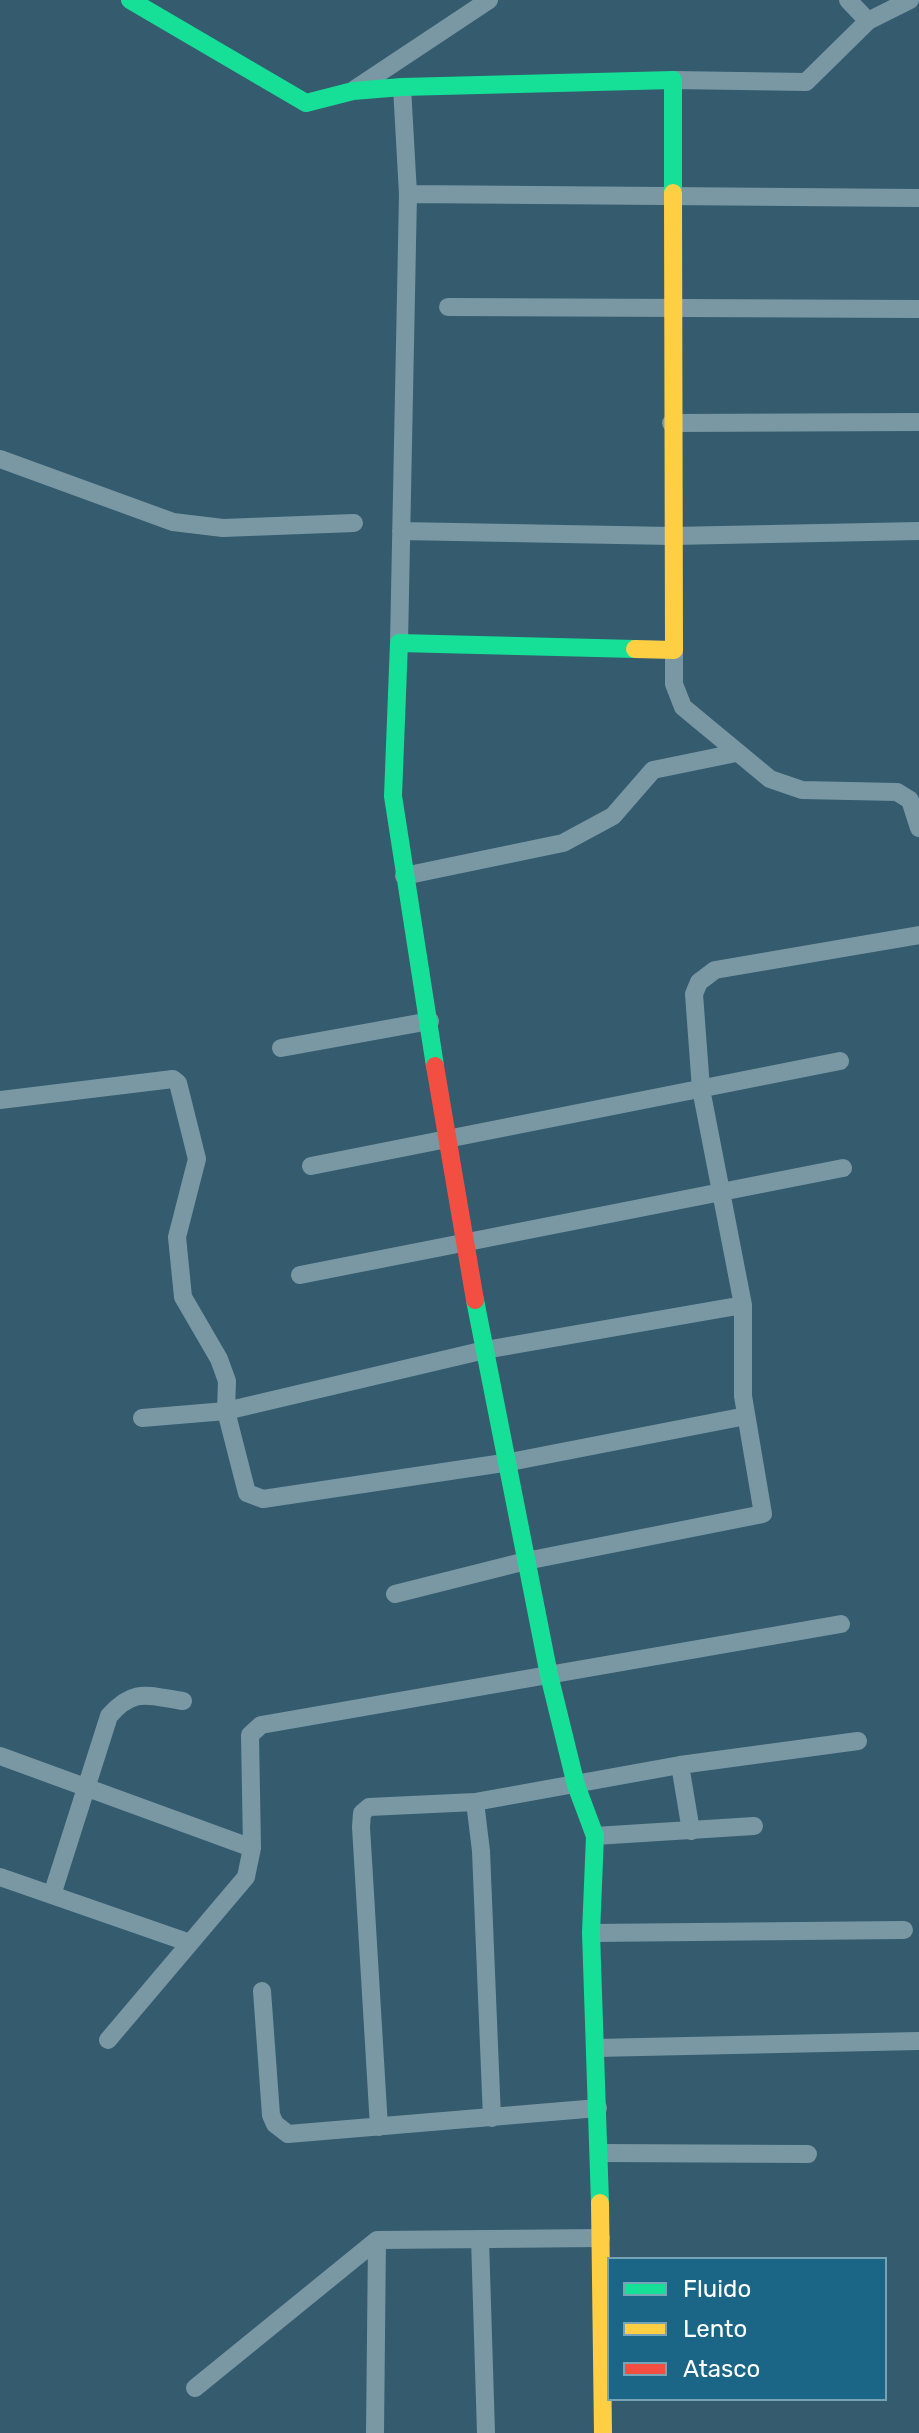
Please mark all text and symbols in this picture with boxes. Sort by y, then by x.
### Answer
legend [607,2257,887,2401]
text: Fluido [683,2275,751,2303]
text: Lento [683,2315,747,2343]
text: Atasco [683,2355,760,2383]

